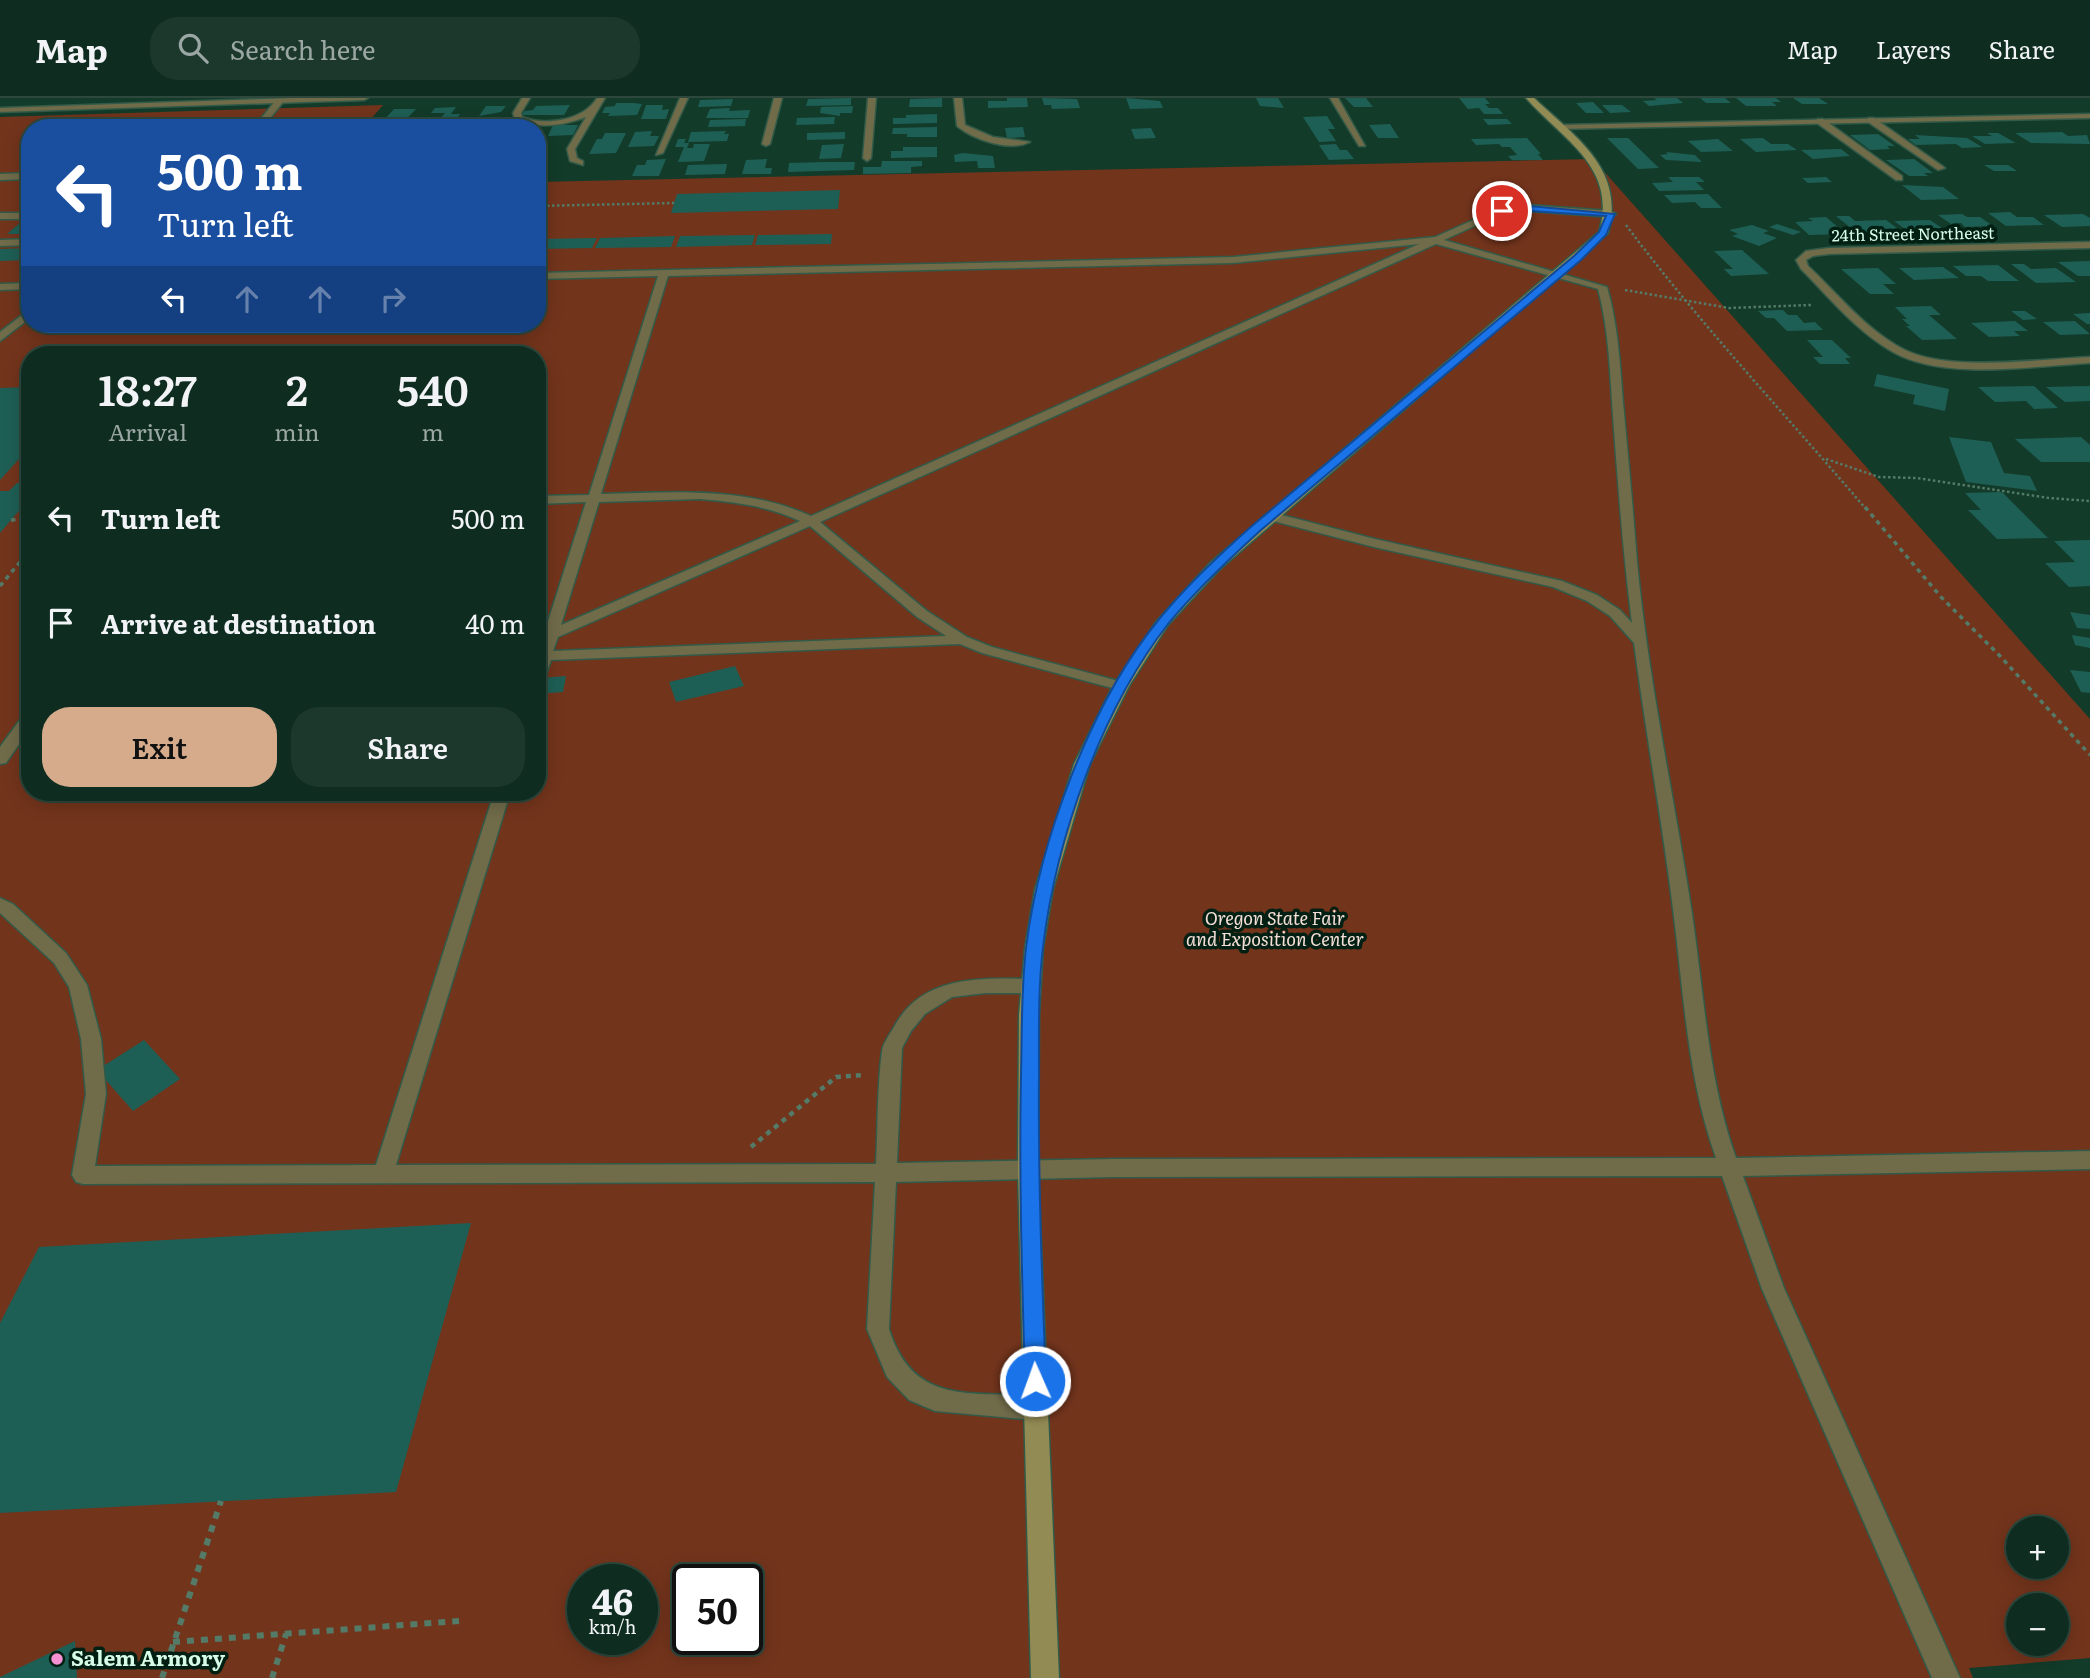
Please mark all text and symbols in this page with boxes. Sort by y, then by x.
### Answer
search box [150,17,640,80]
text: Map [35,24,108,73]
icon: search [174,29,212,67]
text: Search here [230,29,376,68]
text: Map [1787,31,1838,66]
text: Layers [1876,31,1950,66]
text: Share [1988,31,2055,66]
text: 500 m [157,132,303,205]
icon: left [42,147,133,238]
pin [1472,181,1532,241]
icon: arrive [1483,192,1521,230]
text: Turn left [157,199,294,247]
street label: 24th Street Northeast [1831,220,1995,246]
icon: left [155,280,193,318]
icon: ahead [228,280,266,318]
icon: ahead [301,280,339,318]
icon: right [374,280,412,318]
text: 18:27 [98,357,197,419]
text: 2 [286,357,308,419]
text: 540 [397,357,469,419]
text: Arrival [108,414,187,448]
text: min [274,414,320,448]
text: m [422,414,444,448]
text: Turn left [101,498,220,537]
text: 500 m [451,498,525,537]
icon: left [42,499,80,537]
text: Arrive at destination [101,603,376,642]
text: 40 m [465,603,525,642]
icon: arrive [42,604,80,642]
button: Exit [42,707,277,787]
button: Share [291,707,525,787]
park label: Oregon State Fair and Exposition Center [1186,904,1364,952]
position arrow [998,1344,1072,1418]
map controls [2006,1516,2069,1656]
button: + [2006,1516,2069,1579]
speed limit sign: 50 [672,1564,763,1655]
text: 46 [592,1574,633,1626]
button: − [2006,1593,2069,1656]
text: km/h [589,1613,636,1640]
place label: Salem Armory [71,1641,225,1672]
marker: Salem Armory [49,1651,65,1667]

